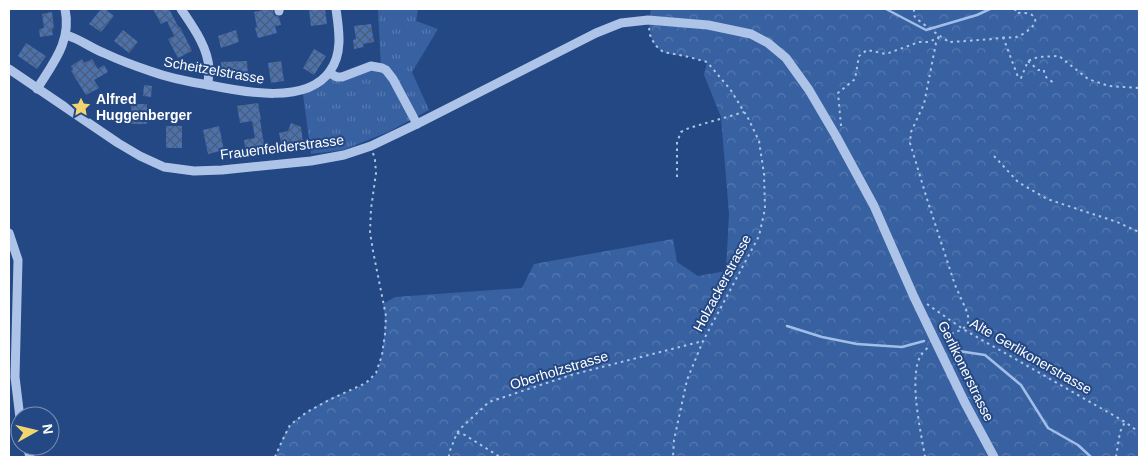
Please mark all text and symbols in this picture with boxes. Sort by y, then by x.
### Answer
street label: Scheitzelstrasse [162,53,266,87]
place label: Alfred Huggenberger [96,91,192,123]
place icon: Alfred Huggenberger [70,96,92,118]
street label: Frauenfelderstrasse [219,131,345,163]
street label: Holzackerstrasse [690,232,754,334]
street label: Alte Gerlikonerstrasse [967,314,1095,398]
street label: Gerlikonerstrasse [934,318,998,424]
street label: Oberholzstrasse [508,347,610,393]
north arrow [10,406,60,456]
text: N [39,423,57,435]

